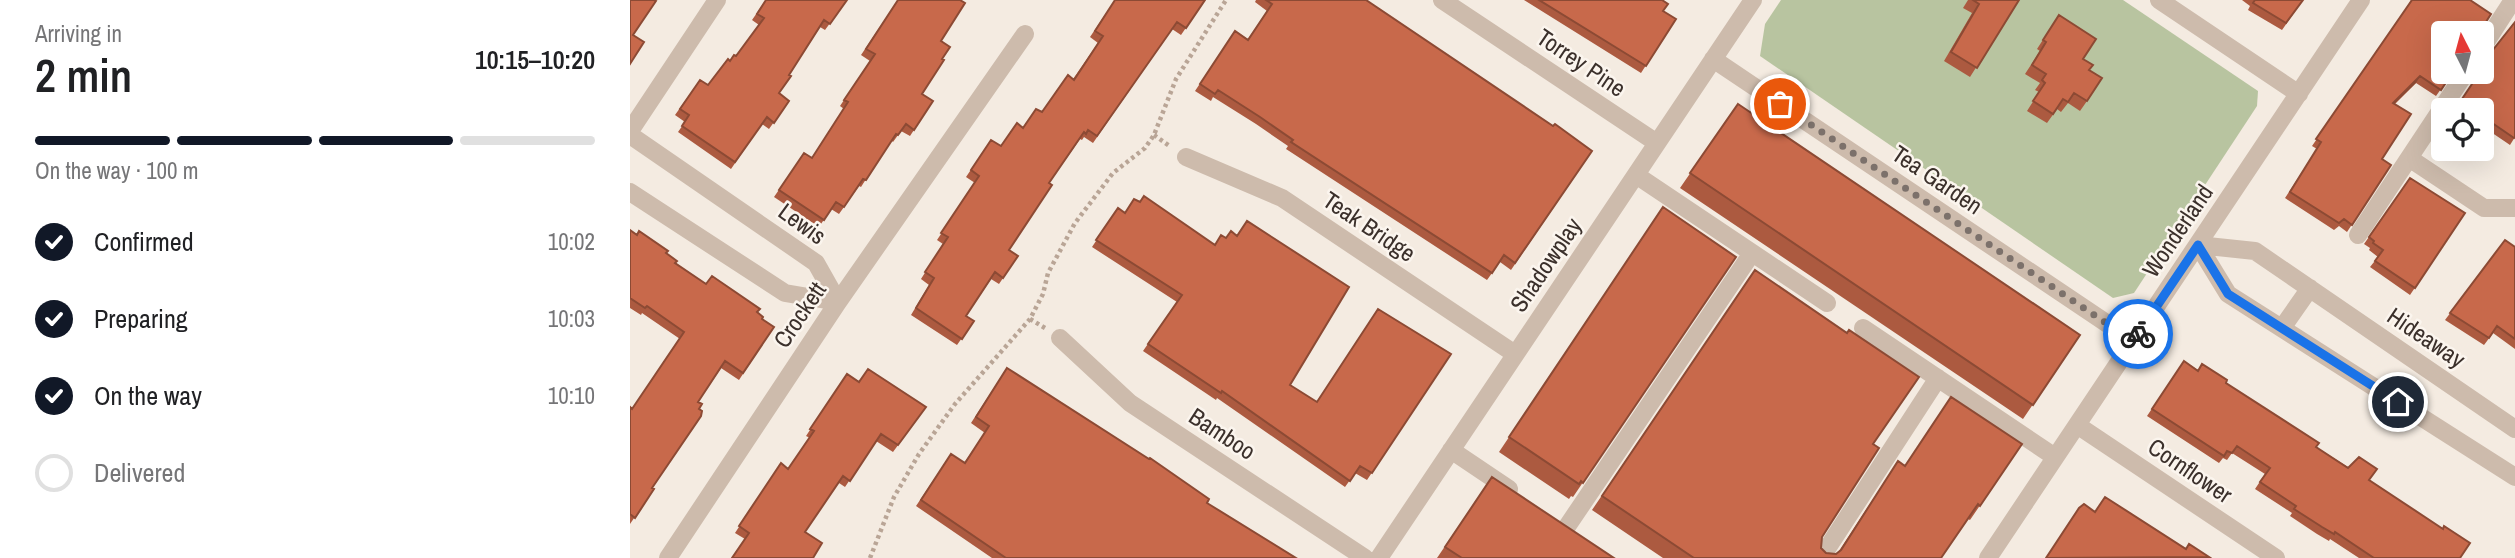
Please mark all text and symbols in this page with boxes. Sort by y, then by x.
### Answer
text: Arriving in [35,18,122,49]
street label: Torrey Pine [1531,21,1632,104]
north arrow [2431,21,2494,84]
map controls [2431,21,2494,161]
text: 10:15–10:20 [475,42,595,77]
text: 2 min [35,44,132,106]
pin [1750,74,1810,134]
icon: bag [1761,85,1799,123]
button: locate [2431,98,2494,161]
street label: Tea Garden [1886,137,1989,221]
text: On the way · 100 m [35,155,199,186]
street label: Wonderland [2134,178,2220,283]
street label: Teak Bridge [1317,184,1422,269]
street label: Lewis [772,195,833,251]
street label: Shadowplay [1502,211,1588,318]
icon: check [35,223,73,261]
text: Confirmed [94,224,194,259]
text: 10:02 [548,226,595,257]
street label: Crockett [765,275,833,354]
courier [2103,299,2173,369]
street label: Hideaway [2381,299,2472,375]
icon: check [35,300,73,338]
text: Preparing [94,301,188,336]
text: 10:03 [548,303,595,334]
icon: bike [2119,315,2157,353]
pin [2368,372,2428,432]
icon: check [35,377,73,415]
text: On the way [94,378,202,413]
text: 10:10 [548,380,595,411]
icon: home [2379,383,2417,421]
street label: Bamboo [1183,400,1262,467]
street label: Cornflower [2142,430,2239,510]
text: Delivered [94,455,185,490]

